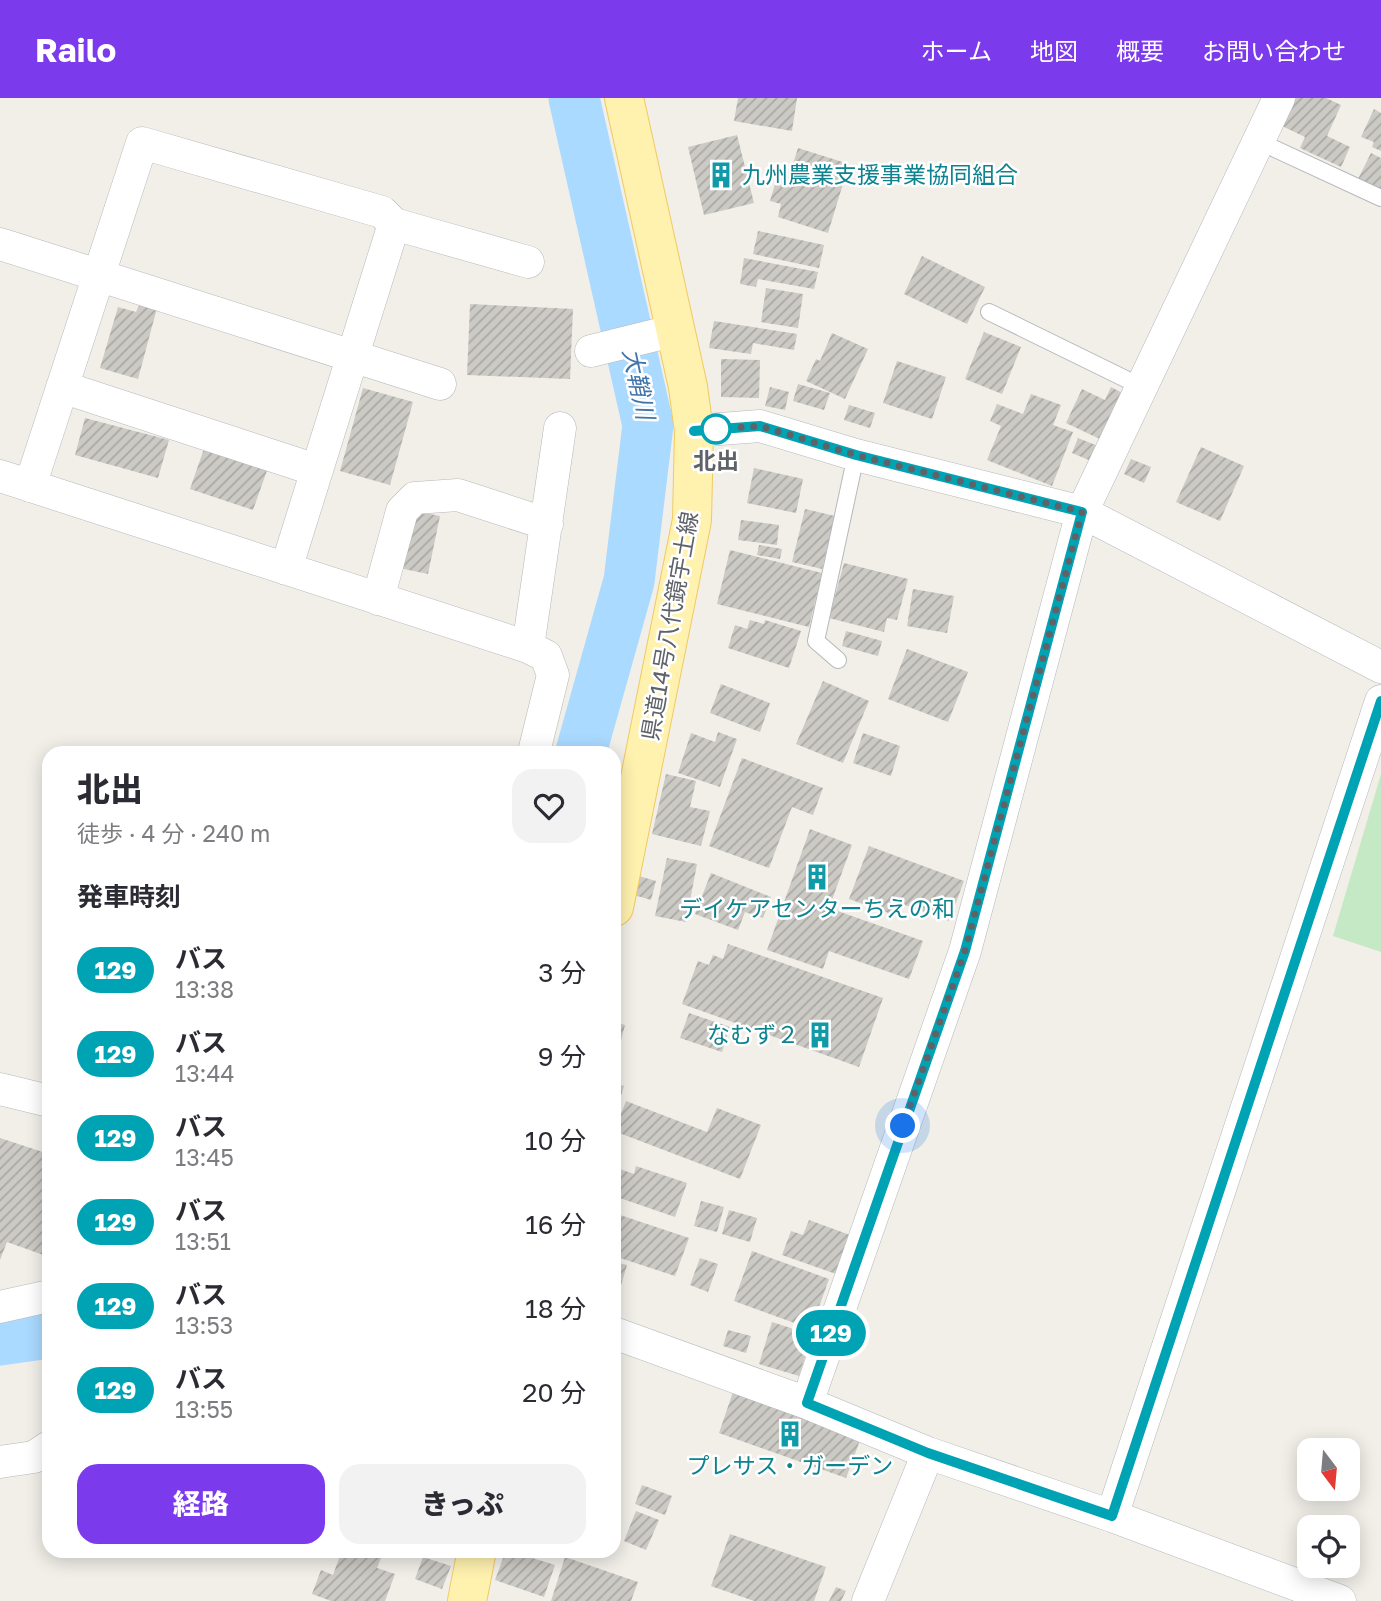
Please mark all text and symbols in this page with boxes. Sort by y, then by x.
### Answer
text: Railo [35,30,116,69]
text: ホーム [921,36,992,65]
text: 地図 [1030,36,1078,65]
text: 概要 [1116,36,1164,65]
text: お問い合わせ [1202,36,1346,65]
building icon: 九州農業支援事業協同組合 [706,160,736,190]
place label: 九州農業支援事業協同組合 [742,160,1018,188]
water label: 大鞘川 [618,345,662,425]
marker: 北出 [701,414,731,444]
place label: 北出 [693,446,739,474]
street label: 県道14号八代鏡宇土線 [635,509,703,743]
text: 北出 [77,769,143,808]
button: heart [512,769,586,843]
text: 徒歩 · 4 分 · 240 m [77,819,270,847]
building icon: デイケアセンターちえの和 [802,862,832,892]
text: 発車時刻 [77,881,181,912]
place label: デイケアセンターちえの和 [679,894,955,922]
text: バス [175,943,227,974]
text: 129 [94,955,137,984]
text: 3 分 [538,957,586,988]
text: 13:38 [175,975,234,1003]
place label: なむず２ [707,1020,799,1048]
building icon: なむず２ [805,1020,835,1050]
text: バス [175,1027,227,1058]
text: 129 [94,1039,137,1068]
text: 9 分 [538,1041,586,1072]
text: 13:44 [175,1059,235,1087]
your location [885,1108,920,1143]
text: バス [175,1111,227,1142]
text: 129 [94,1123,137,1152]
text: 10 分 [525,1125,586,1156]
text: 13:45 [175,1143,234,1171]
text: バス [175,1195,227,1226]
text: 129 [94,1207,137,1236]
text: 16 分 [525,1209,586,1240]
text: 13:51 [175,1227,231,1255]
text: バス [175,1279,227,1310]
text: 129 [94,1291,137,1320]
text: 18 分 [525,1293,586,1324]
line badge: 129 [791,1310,871,1356]
text: 13:53 [175,1311,233,1339]
text: 129 [810,1318,852,1347]
text: バス [175,1363,227,1394]
text: 129 [94,1375,137,1404]
text: 20 分 [522,1377,586,1408]
text: 13:55 [175,1395,233,1423]
building icon: プレサス・ガーデン [775,1419,805,1449]
north arrow [1297,1438,1360,1502]
map controls [1297,1438,1360,1578]
place label: プレサス・ガーデン [687,1451,893,1479]
button: 経路 [77,1464,325,1544]
button: きっぷ [339,1464,586,1544]
button: locate [1297,1515,1360,1578]

